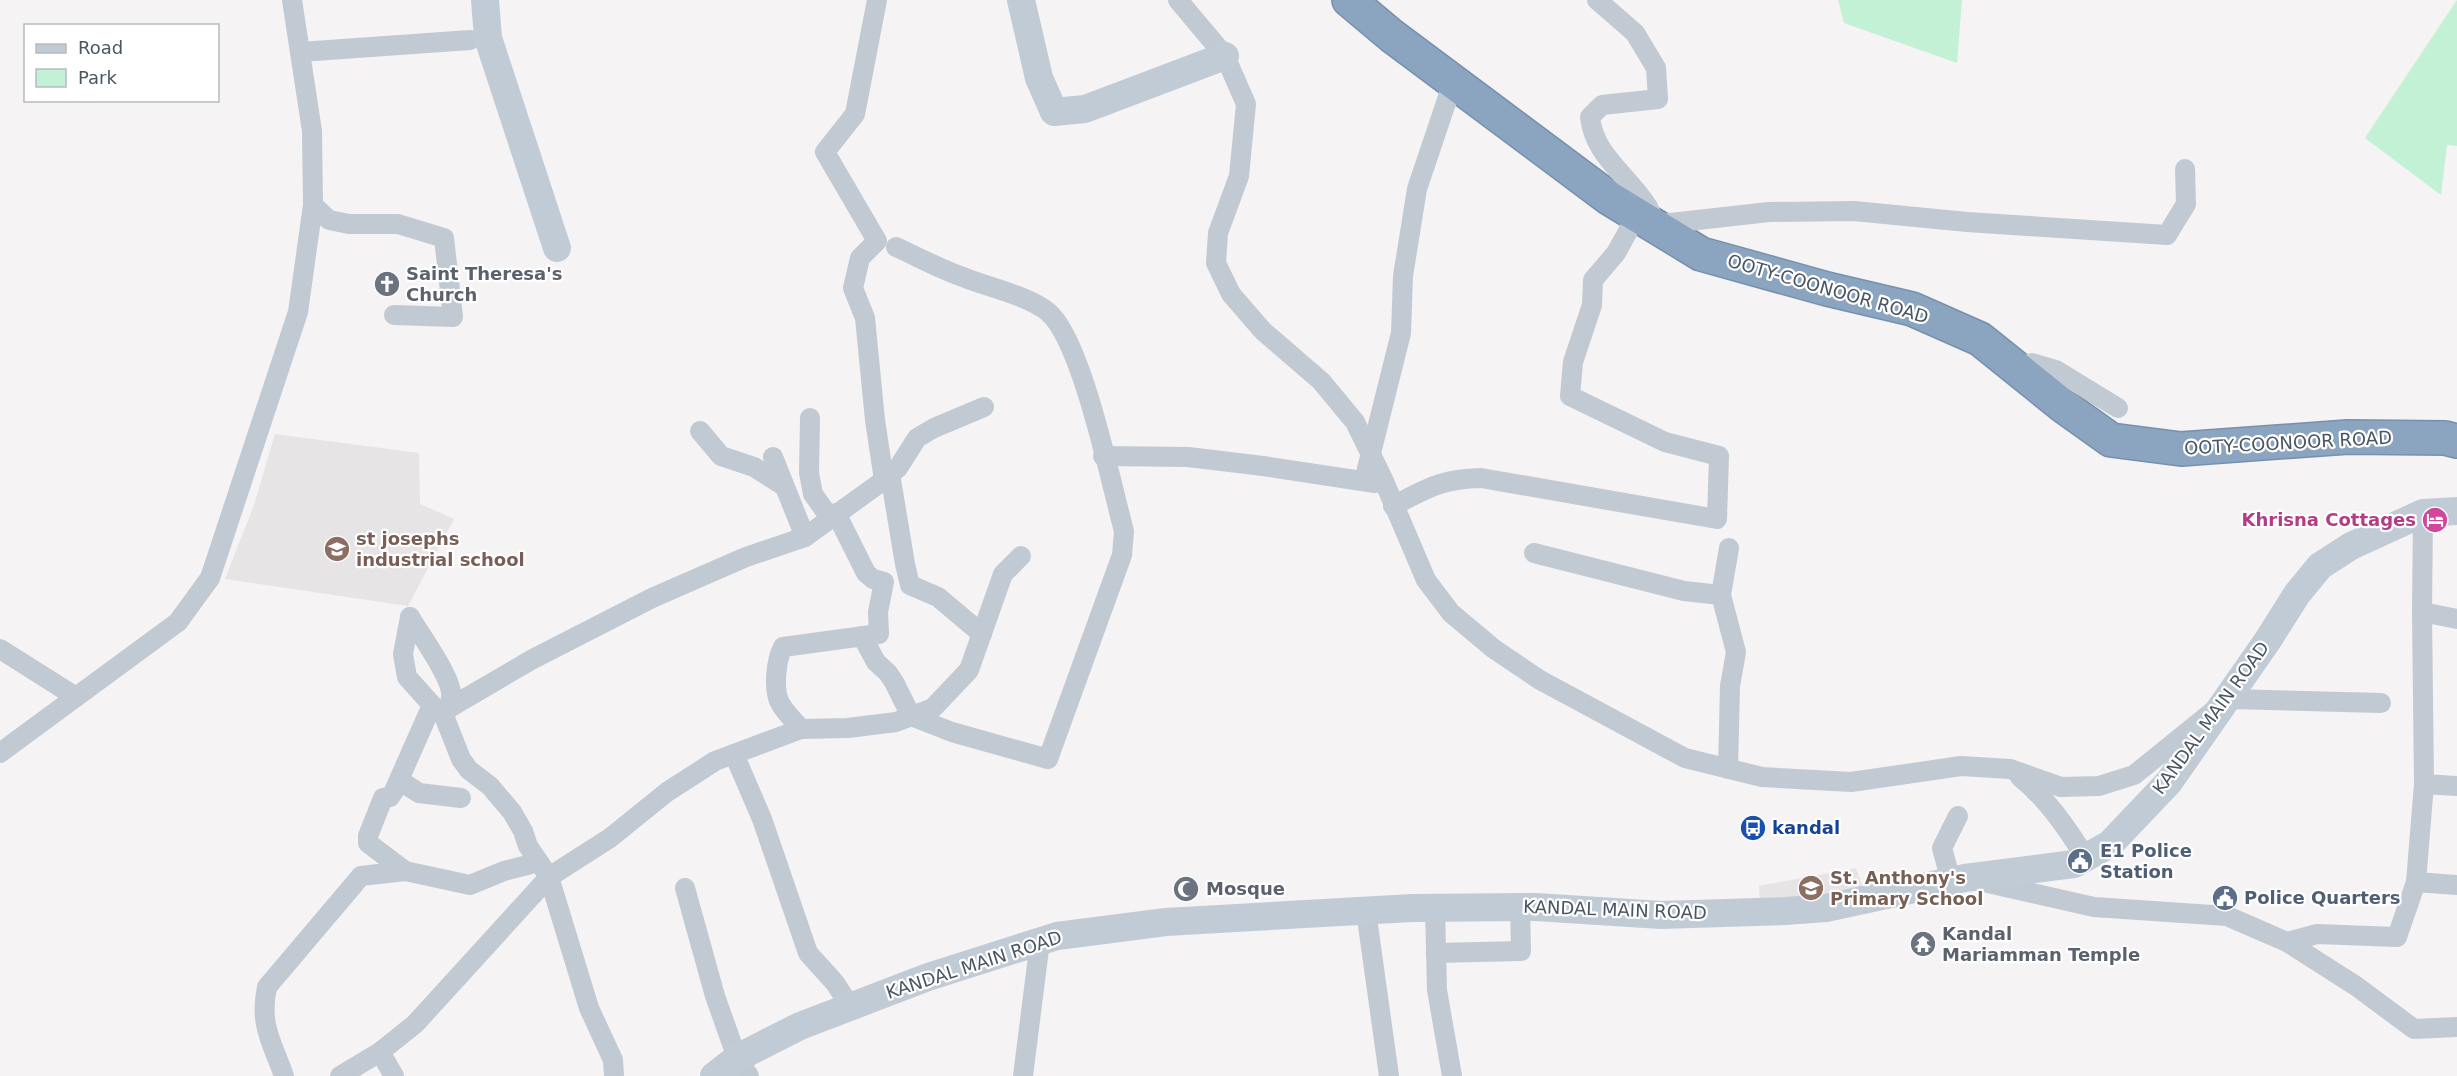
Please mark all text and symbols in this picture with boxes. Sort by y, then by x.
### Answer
legend [24,24,219,102]
text: Road [78,37,123,58]
text: Park [78,67,117,88]
street label: OOTY-COONOOR ROAD [1725,250,1931,327]
place label: Saint Theresa's Church [406,263,562,305]
church icon: Saint Theresa's Church [372,269,402,299]
street label: OOTY-COONOOR ROAD [2183,427,2392,458]
hotel icon: Khrisna Cottages [2420,505,2450,535]
place label: Khrisna Cottages [2242,509,2416,530]
place label: st josephs industrial school [356,528,525,570]
school or university icon: st josephs industrial school [322,534,352,564]
street label: KANDAL MAIN ROAD [2148,637,2273,798]
bus stop icon: kandal [1738,813,1768,843]
place label: kandal [1772,817,1840,838]
place label: E1 Police Station [2100,840,2192,882]
public building icon: E1 Police Station [2065,846,2095,876]
place label: St. Anthony's Primary School [1830,867,1983,909]
school or university icon: St. Anthony's Primary School [1796,873,1826,903]
mosque icon: Mosque [1171,874,1201,904]
place label: Mosque [1206,878,1285,899]
public building icon: Police Quarters [2210,883,2240,913]
place label: Police Quarters [2244,887,2401,908]
street label: KANDAL MAIN ROAD [1523,896,1707,923]
place label: Kandal Mariamman Temple [1942,923,2140,965]
street label: KANDAL MAIN ROAD [883,926,1064,1003]
temple icon: Kandal Mariamman Temple [1908,929,1938,959]

